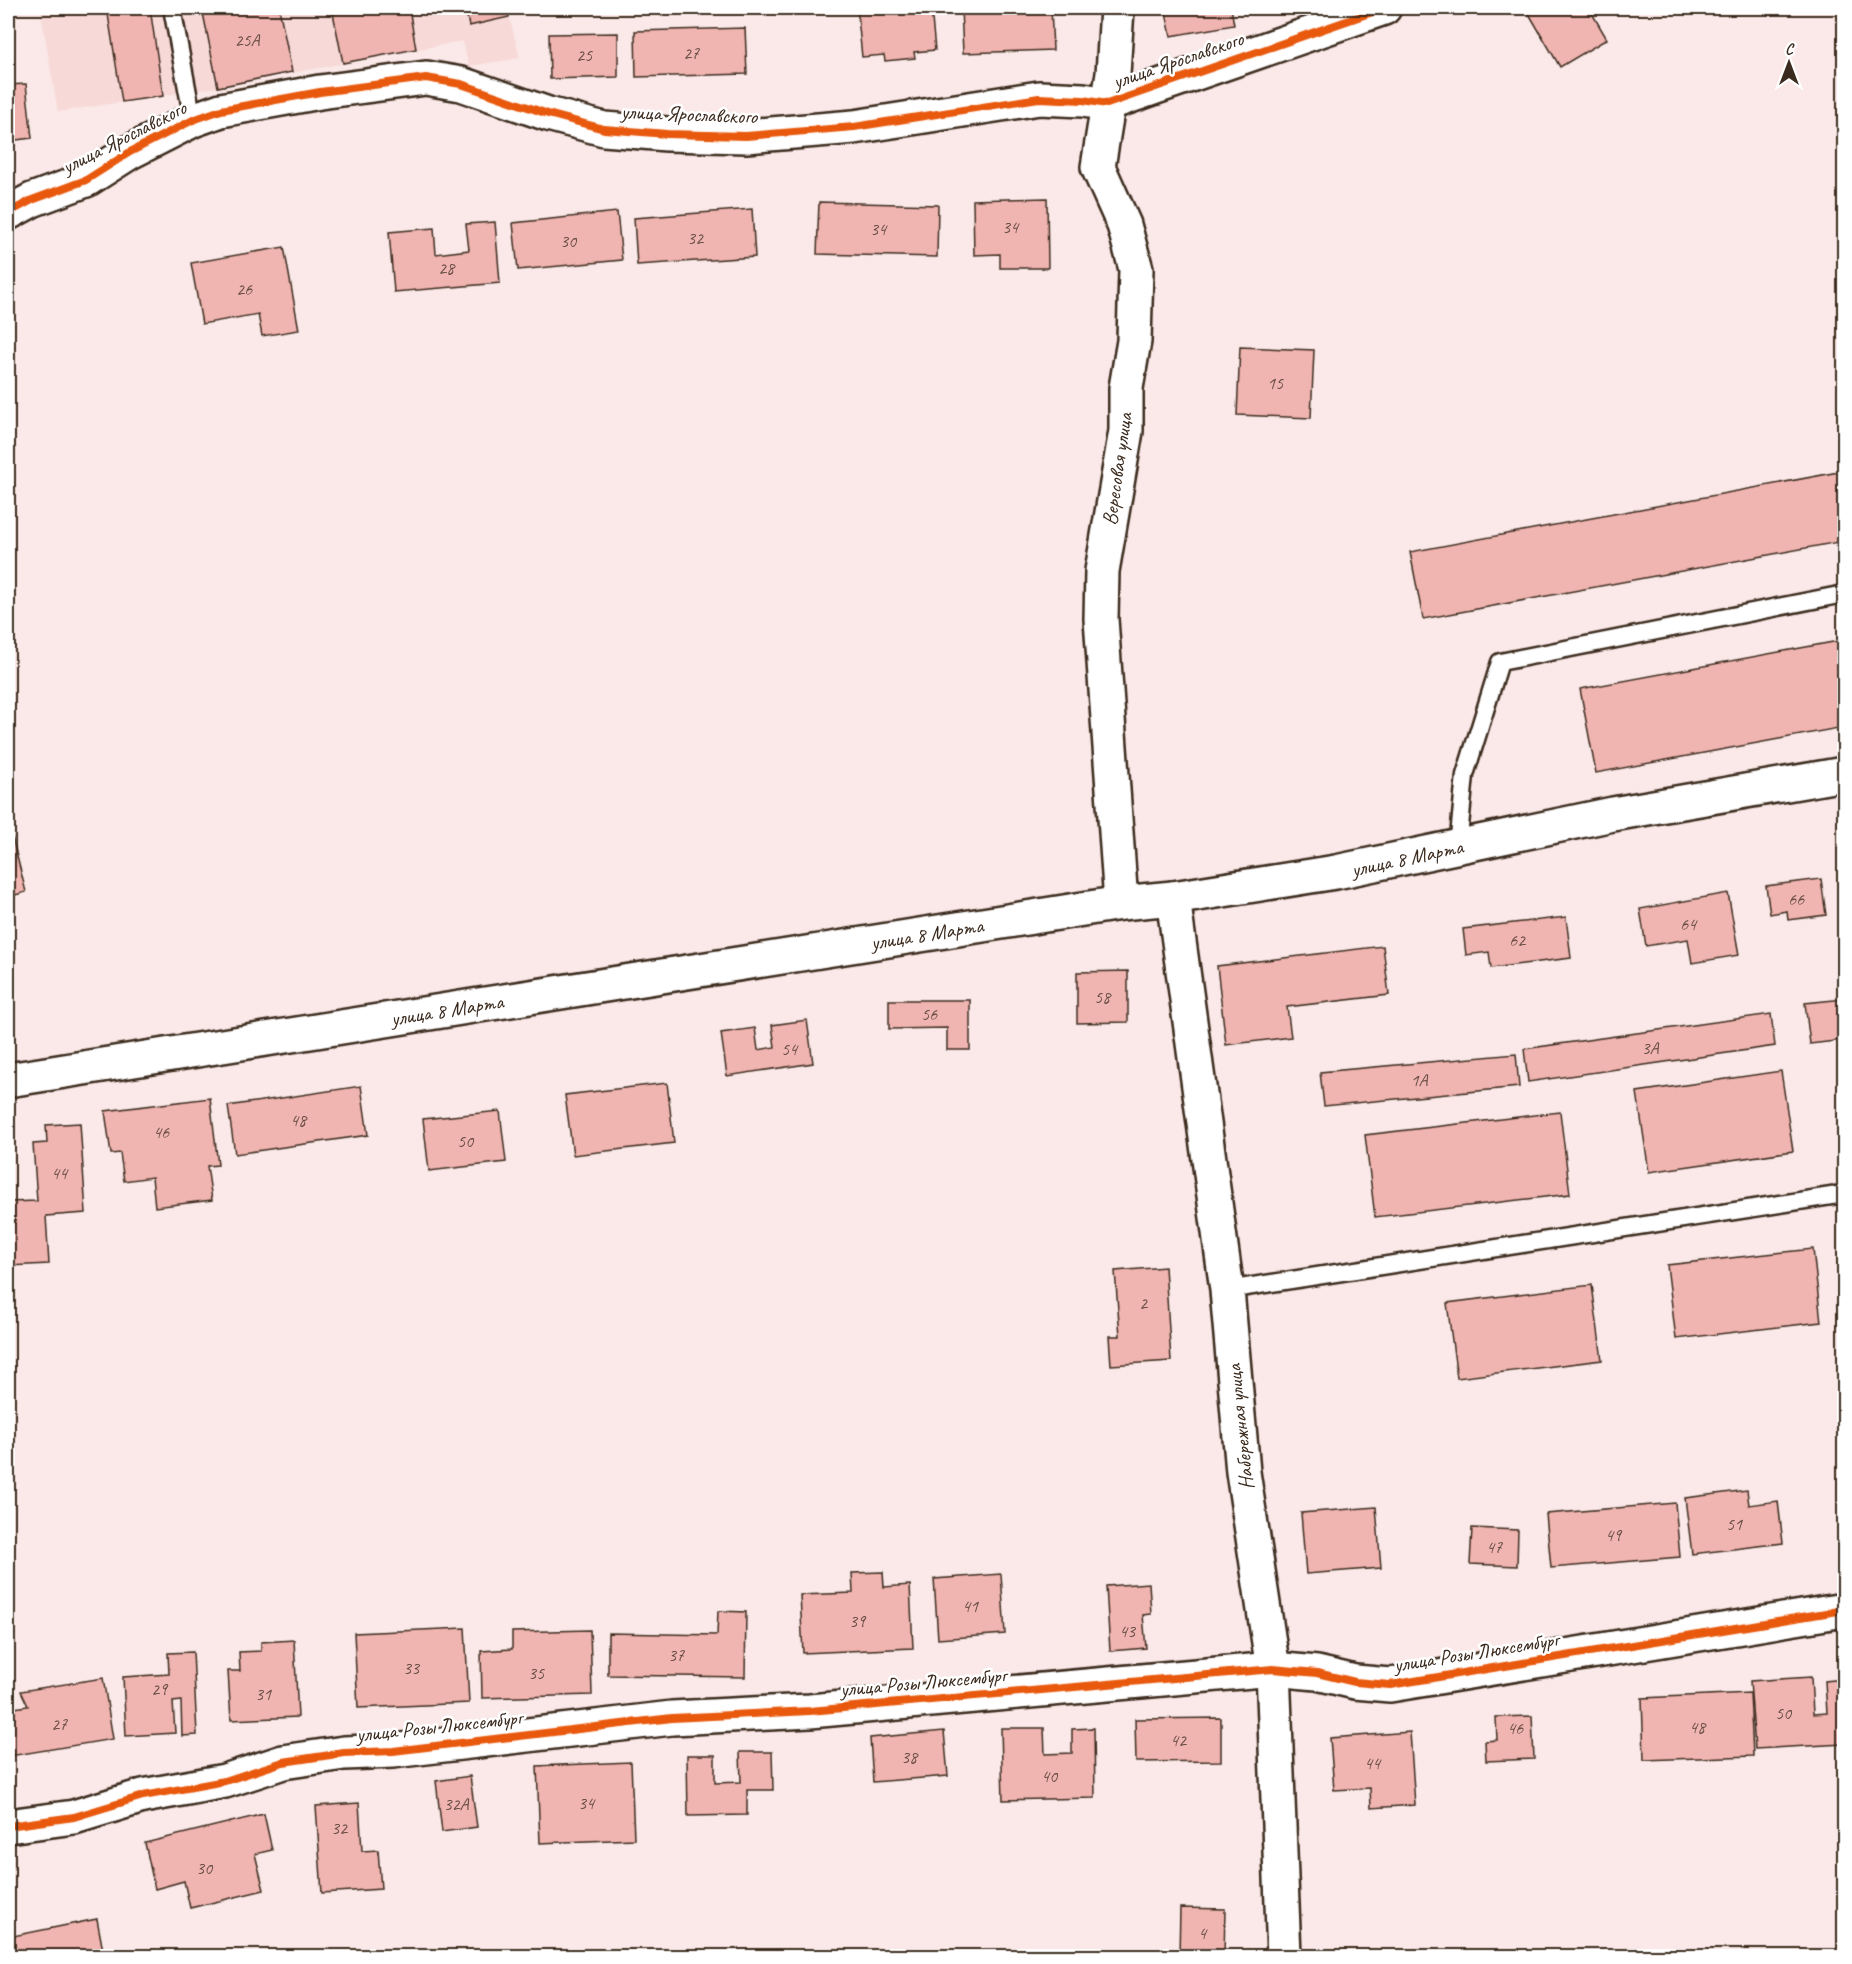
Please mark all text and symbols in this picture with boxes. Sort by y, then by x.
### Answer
street label: улица Ярославского [1107,25,1248,95]
house number: 25А [234,29,261,51]
north arrow [1759,33,1819,93]
text: С [1785,39,1795,59]
house number: 27 [683,42,700,64]
house number: 25 [576,44,593,66]
street label: улица Ярославского [56,94,192,180]
street label: улица Ярославского [618,99,759,129]
house number: 34 [1002,216,1020,238]
house number: 34 [870,218,888,240]
house number: 32 [687,227,705,249]
house number: 30 [560,230,578,252]
house number: 28 [438,257,456,279]
house number: 26 [236,278,253,300]
house number: 15 [1267,372,1284,394]
street label: Вересовая улица [1096,410,1138,527]
street label: улица 8 Марта [1347,833,1467,883]
house number: 66 [1788,888,1805,910]
street label: улица 8 Марта [867,912,987,956]
house number: 64 [1680,913,1698,935]
house number: 62 [1509,929,1527,951]
house number: 58 [1094,986,1112,1008]
street label: улица 8 Марта [387,988,507,1032]
house number: 56 [921,1003,938,1025]
house number: 3А [1641,1037,1660,1059]
house number: 54 [781,1038,799,1060]
house number: 1А [1410,1069,1429,1091]
house number: 48 [290,1109,308,1131]
house number: 46 [153,1121,170,1143]
house number: 50 [457,1130,475,1152]
house number: 44 [51,1162,69,1184]
house number: 2 [1139,1292,1149,1314]
street label: Набережная улица [1220,1361,1260,1491]
house number: 51 [1726,1513,1743,1535]
house number: 49 [1605,1524,1623,1546]
house number: 47 [1486,1536,1503,1558]
house number: 41 [962,1595,979,1617]
house number: 39 [849,1610,867,1632]
house number: 43 [1119,1620,1137,1642]
street label: улица Розы Люксембург [1390,1626,1564,1678]
house number: 37 [668,1644,685,1666]
house number: 33 [403,1657,421,1679]
house number: 35 [528,1662,545,1684]
street label: улица Розы Люксембург [837,1662,1010,1702]
house number: 29 [151,1678,169,1700]
house number: 31 [255,1683,272,1705]
house number: 50 [1775,1702,1793,1724]
street label: улица Розы Люксембург [353,1704,526,1748]
house number: 27 [51,1713,68,1735]
house number: 48 [1689,1716,1707,1738]
house number: 46 [1507,1717,1524,1739]
house number: 42 [1170,1729,1188,1751]
house number: 38 [901,1746,919,1768]
house number: 44 [1364,1752,1382,1774]
house number: 40 [1041,1765,1059,1787]
house number: 34 [578,1792,596,1814]
house number: 32А [443,1793,470,1815]
house number: 32 [331,1817,349,1839]
house number: 30 [196,1857,214,1879]
house number: 4 [1198,1922,1208,1944]

